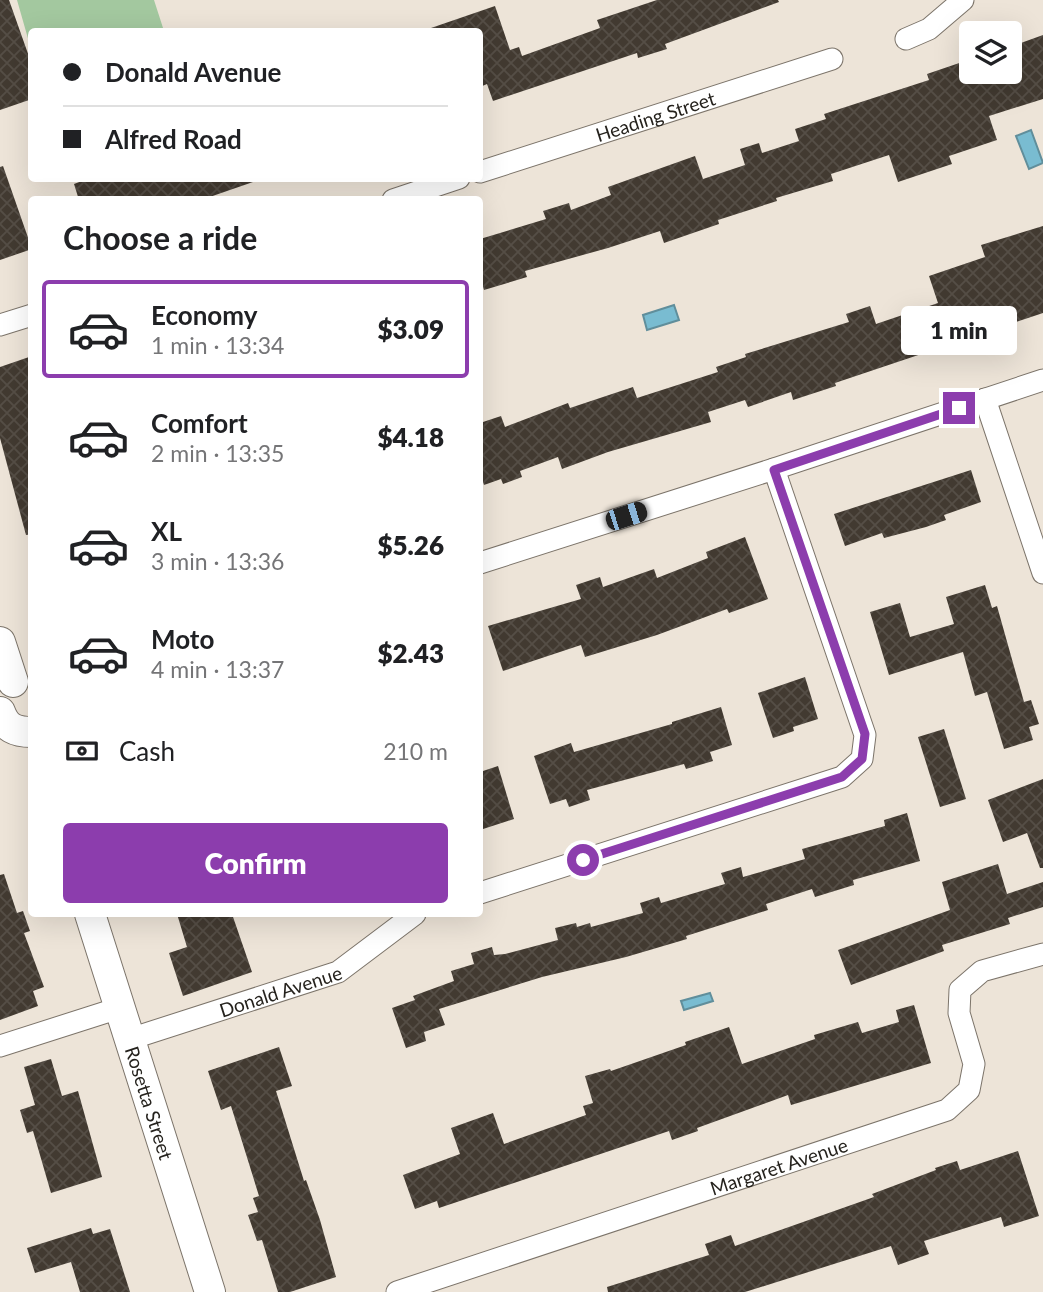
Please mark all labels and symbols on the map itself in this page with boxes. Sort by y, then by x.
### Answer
street label: Heading Street [592,86,718,146]
callout: 1 min [901,306,1017,356]
route end [943,392,975,424]
car [603,500,650,532]
route start [567,844,599,876]
street label: Donald Avenue [216,960,345,1021]
street label: Rosetta Street [121,1043,179,1162]
street label: Margaret Avenue [707,1132,850,1199]

